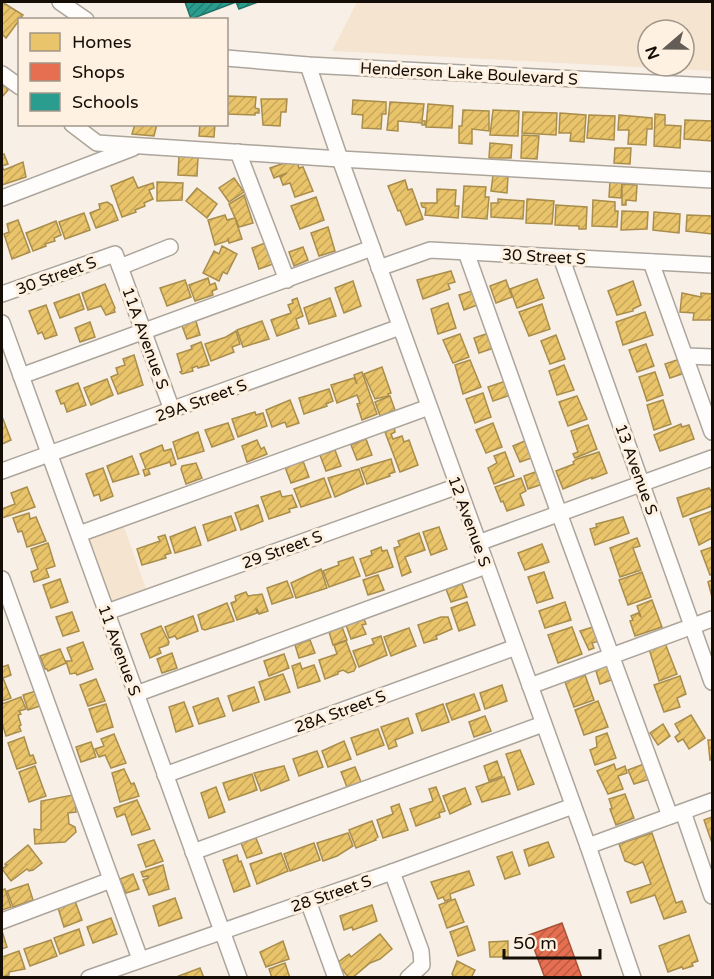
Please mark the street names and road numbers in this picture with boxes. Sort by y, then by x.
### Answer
street label: Henderson Lake Boulevard S [360,58,578,90]
street label: 30 Street S [501,245,587,269]
street label: 30 Street S [13,252,99,300]
street label: 11A Avenue S [117,284,173,392]
street label: 29A Street S [153,375,250,427]
street label: 13 Avenue S [610,421,662,518]
street label: 12 Avenue S [443,473,495,570]
street label: 29 Street S [239,526,325,574]
street label: 11 Avenue S [93,602,145,699]
street label: 28A Street S [292,686,389,738]
street label: 28 Street S [288,871,374,917]

